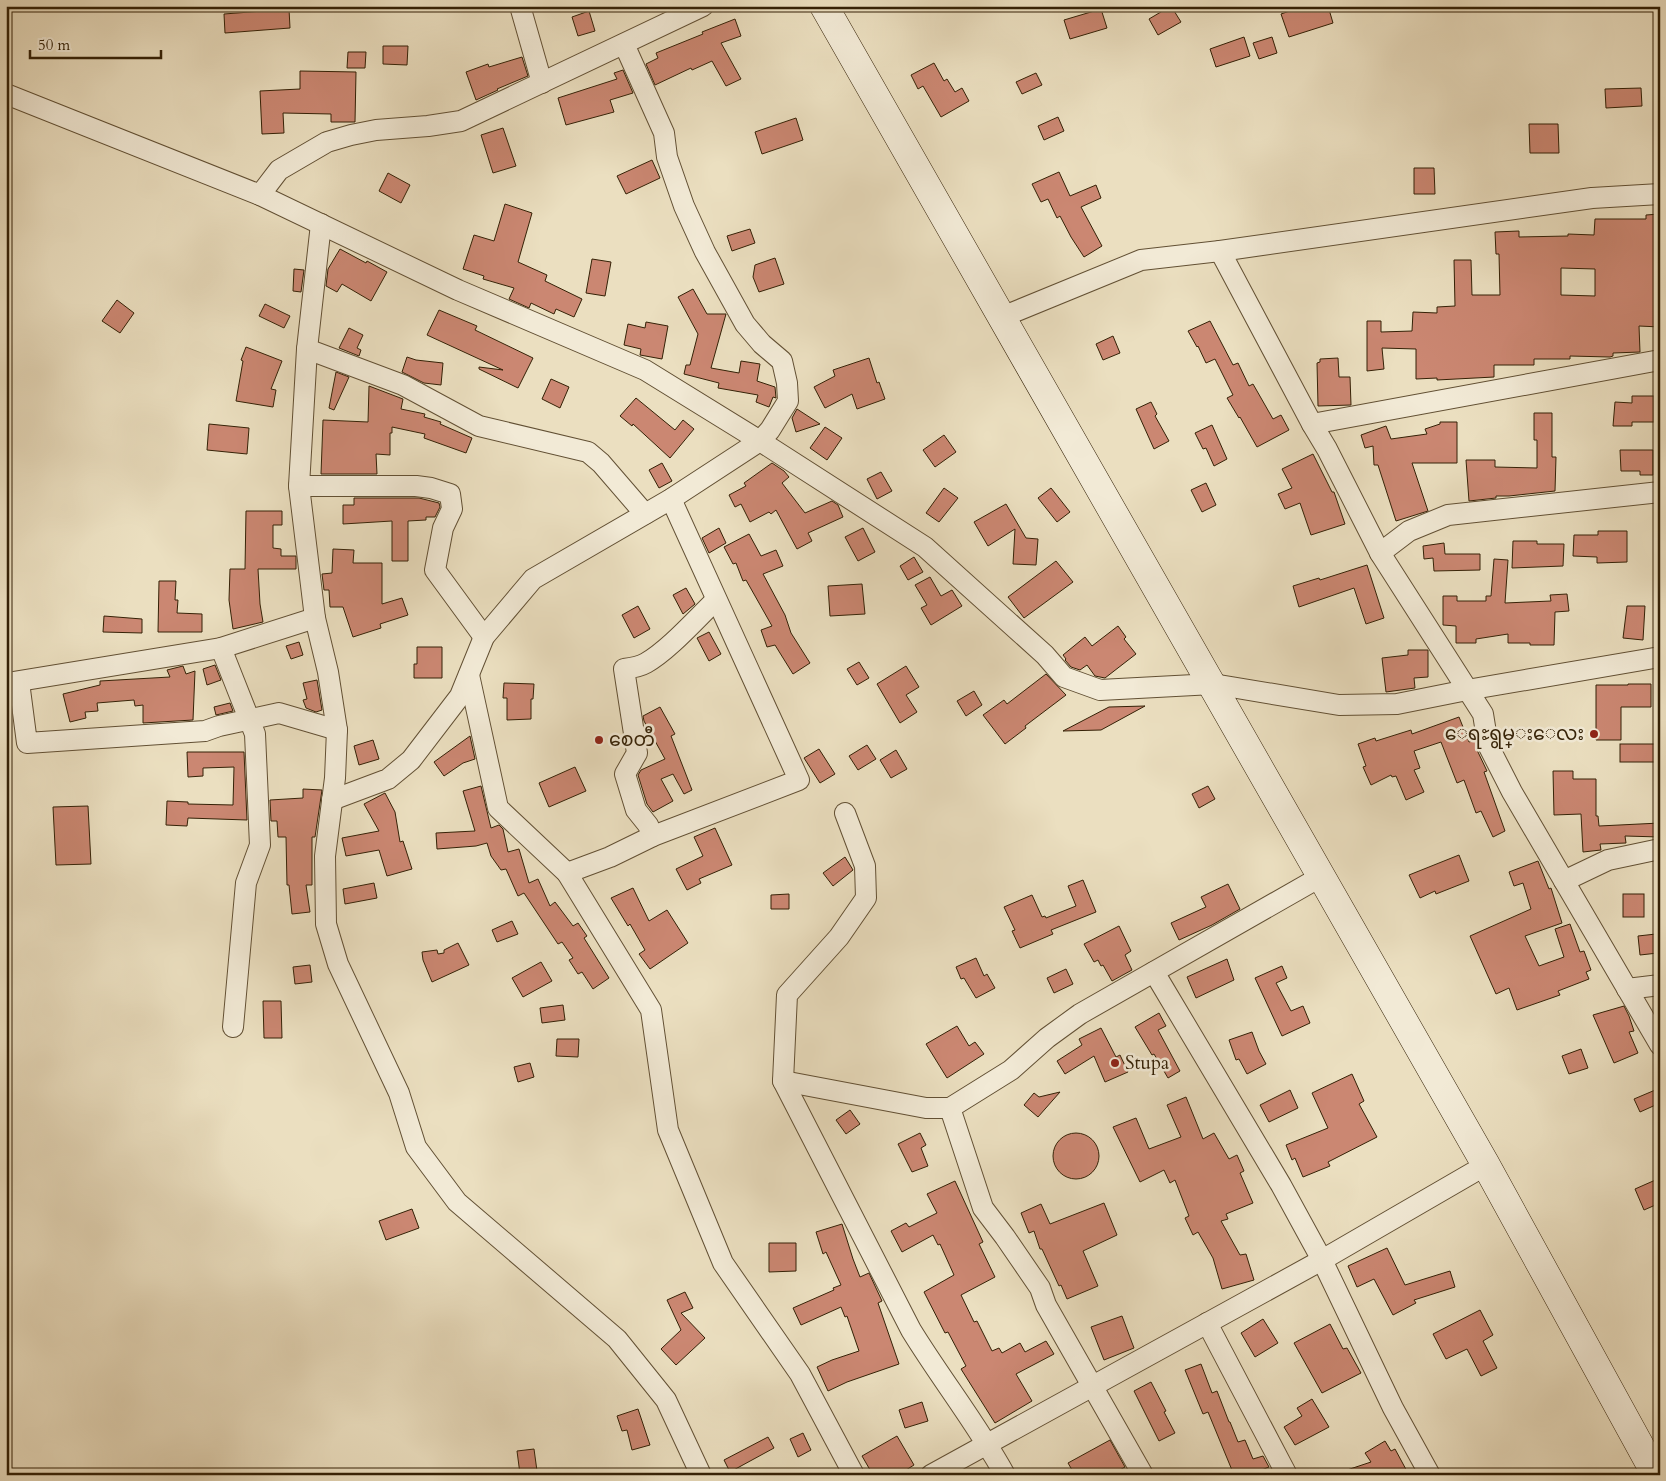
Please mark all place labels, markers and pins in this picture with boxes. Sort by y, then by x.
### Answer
place label: ေရႊရွမ္းေလး [1445,721,1584,749]
place label: စေတီ [609,725,655,753]
marker: ေရႊရွမ္းေလး [1588,728,1600,740]
marker: စေတီ [593,734,605,746]
place label: Stupa [1125,1050,1169,1076]
marker: Stupa [1109,1057,1121,1069]

